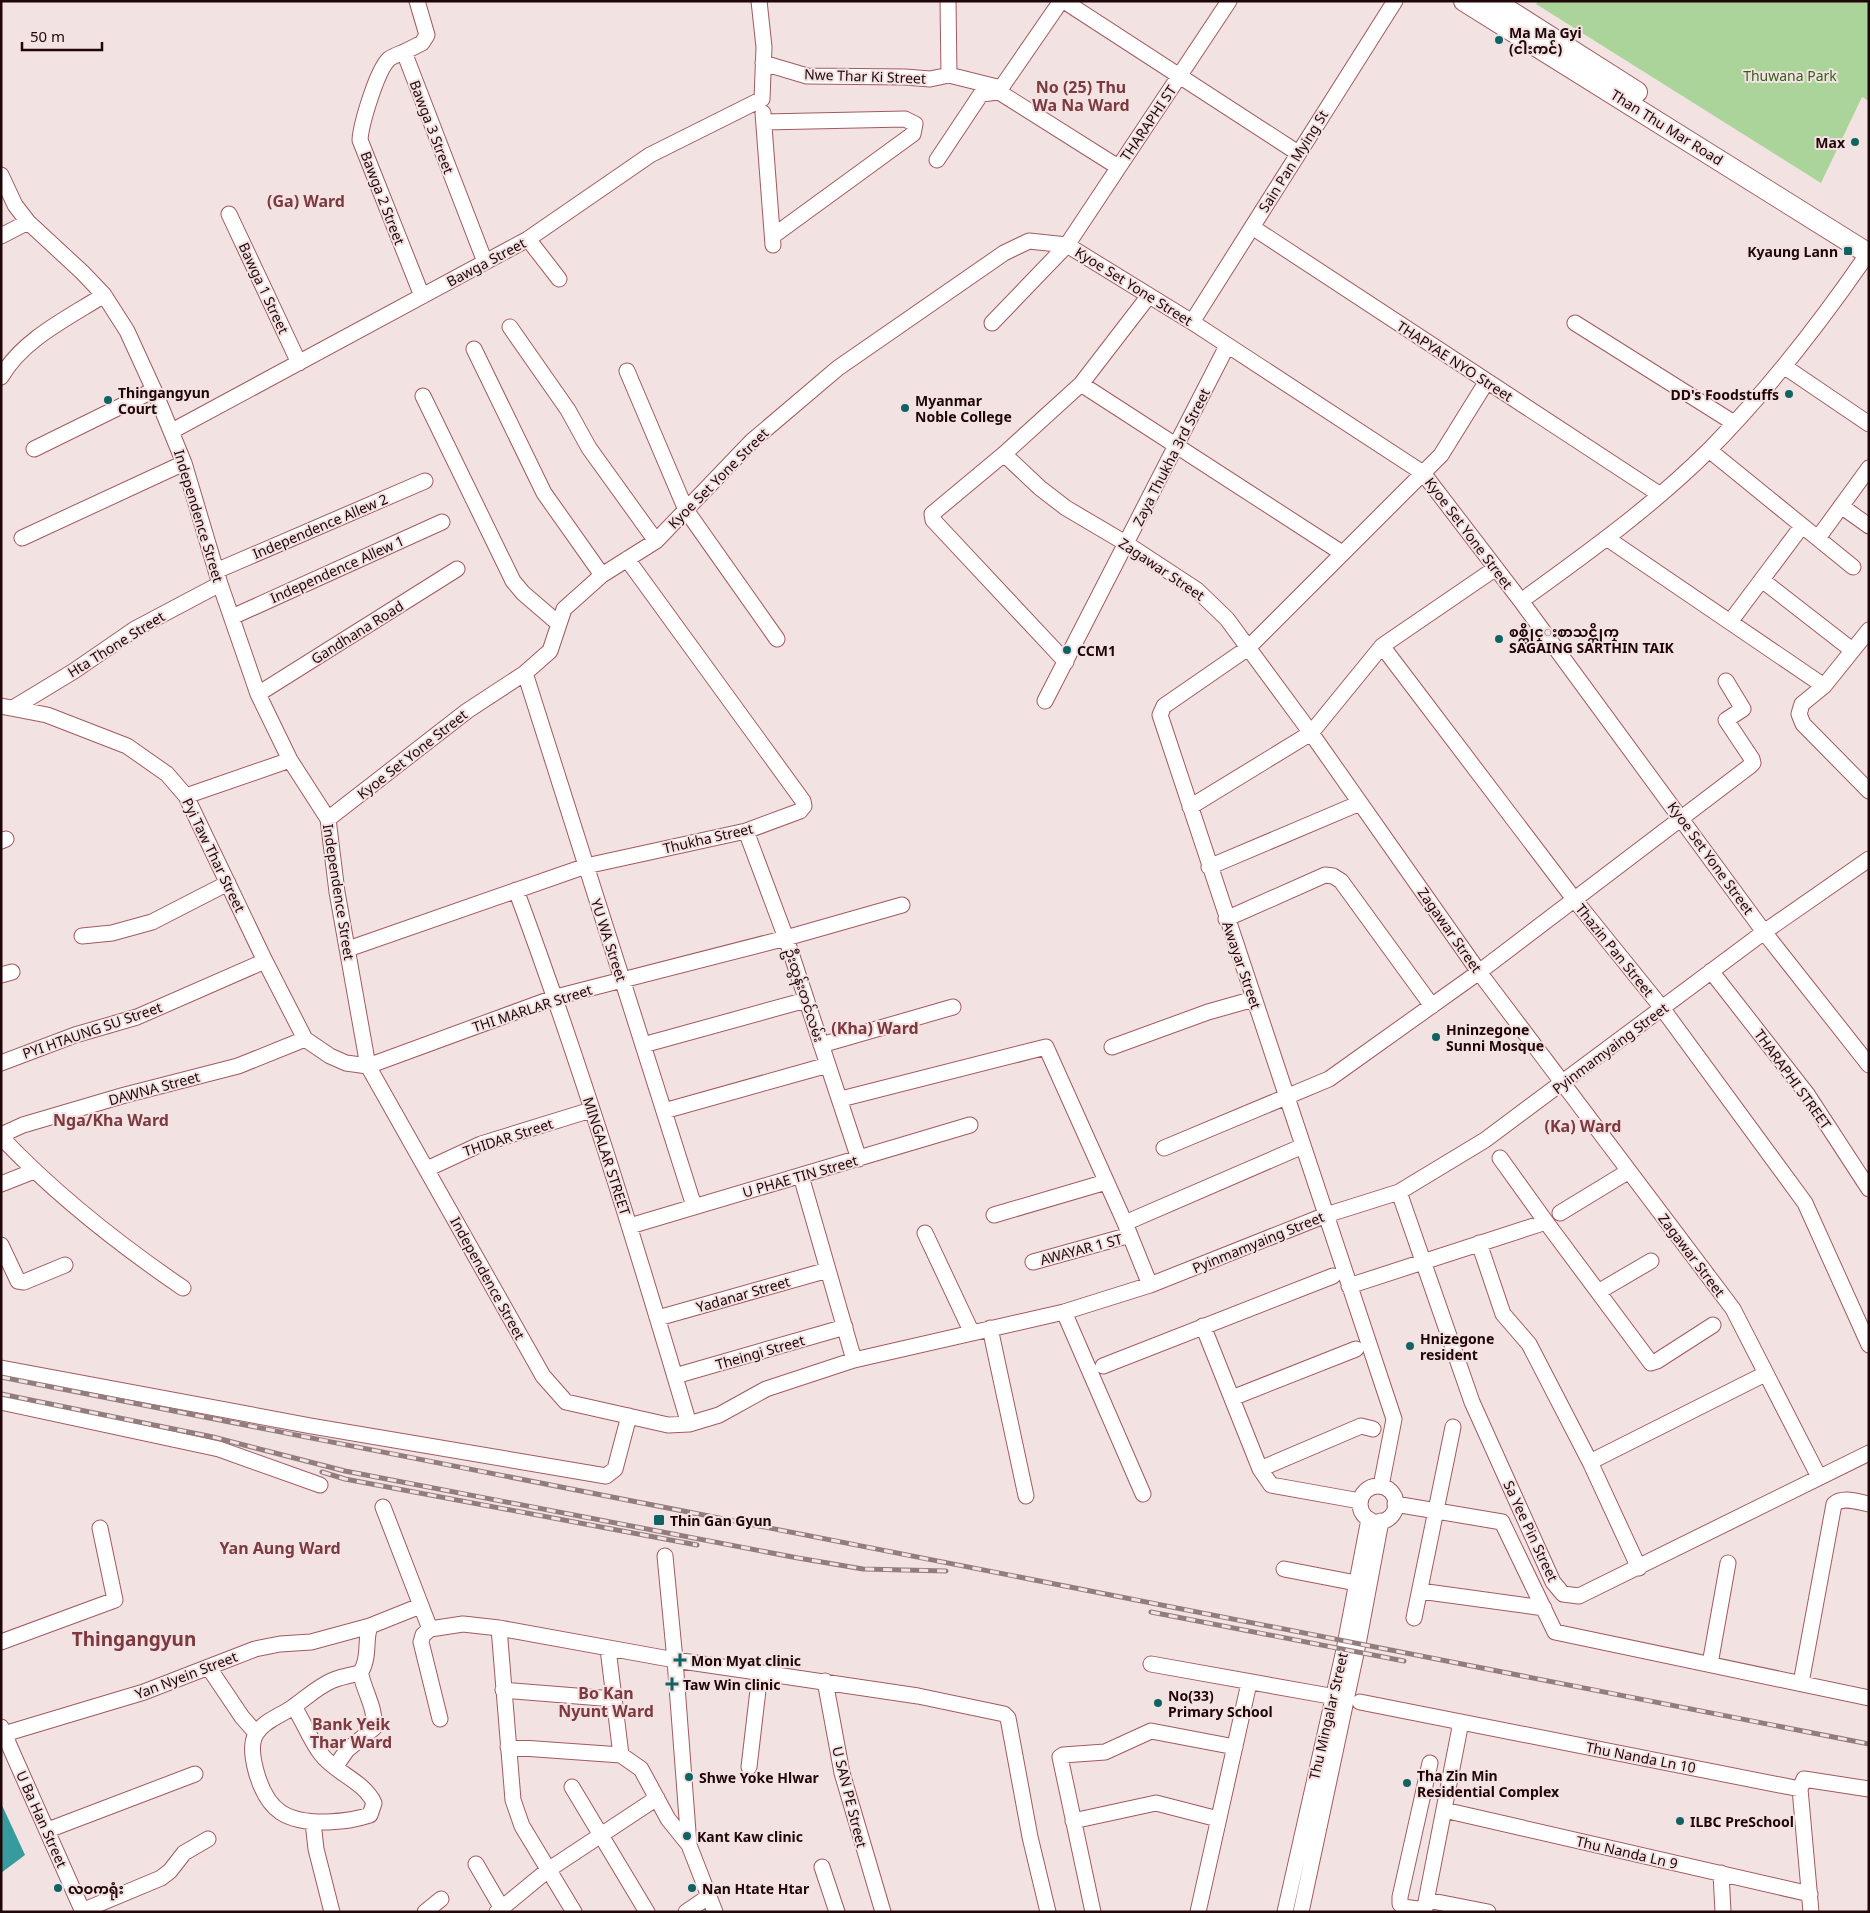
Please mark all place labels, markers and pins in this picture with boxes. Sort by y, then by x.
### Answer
place label: Ma Ma Gyi (ငါးကင်) [1509,23,1582,58]
marker: Ma Ma Gyi (ငါးကင်) [1493,34,1505,46]
place label: Max [1815,133,1846,152]
marker: Max [1849,136,1861,148]
place label: Kyaung Lann [1747,242,1838,261]
marker: Kyaung Lann [1842,245,1854,257]
place label: Thingangyun Court [118,383,210,418]
place label: DD's Foodstuffs [1670,385,1779,404]
marker: DD's Foodstuffs [1783,388,1795,400]
place label: Myanmar Noble College [915,391,1012,426]
marker: Thingangyun Court [102,394,114,406]
marker: Myanmar Noble College [899,402,911,414]
place label: စစ္ကိုင္းစာသင္တိုက္ SAGAING SARTHIN TAIK [1509,622,1675,657]
marker: စစ္ကိုင္းစာသင္တိုက္ SAGAING SARTHIN TAIK [1493,633,1505,645]
place label: CCM1 [1077,641,1116,660]
marker: CCM1 [1061,644,1073,656]
place label: Hninzegone Sunni Mosque [1446,1020,1544,1055]
marker: Hninzegone Sunni Mosque [1430,1031,1442,1043]
place label: Hnizegone resident [1420,1329,1494,1364]
marker: Hnizegone resident [1404,1340,1416,1352]
place label: Thin Gan Gyun [670,1511,772,1530]
marker: Thin Gan Gyun [652,1513,666,1527]
place label: Mon Myat clinic [691,1651,801,1670]
marker: Mon Myat clinic [673,1653,687,1667]
place label: Taw Win clinic [683,1675,781,1694]
marker: Taw Win clinic [665,1677,679,1691]
place label: No(33) Primary School [1168,1686,1273,1721]
marker: No(33) Primary School [1152,1697,1164,1709]
place label: Tha Zin Min Residential Complex [1417,1766,1560,1801]
place label: Shwe Yoke Hlwar [699,1768,820,1787]
marker: Shwe Yoke Hlwar [683,1771,695,1783]
marker: Tha Zin Min Residential Complex [1401,1777,1413,1789]
place label: ILBC PreSchool [1690,1812,1794,1831]
marker: ILBC PreSchool [1674,1815,1686,1827]
place label: Kant Kaw clinic [697,1827,803,1846]
marker: Kant Kaw clinic [681,1830,693,1842]
place label: လဝကရုံး [68,1879,124,1901]
place label: Nan Htate Htar [702,1879,810,1898]
marker: လဝကရုံး [52,1882,64,1894]
marker: Nan Htate Htar [686,1882,698,1894]

